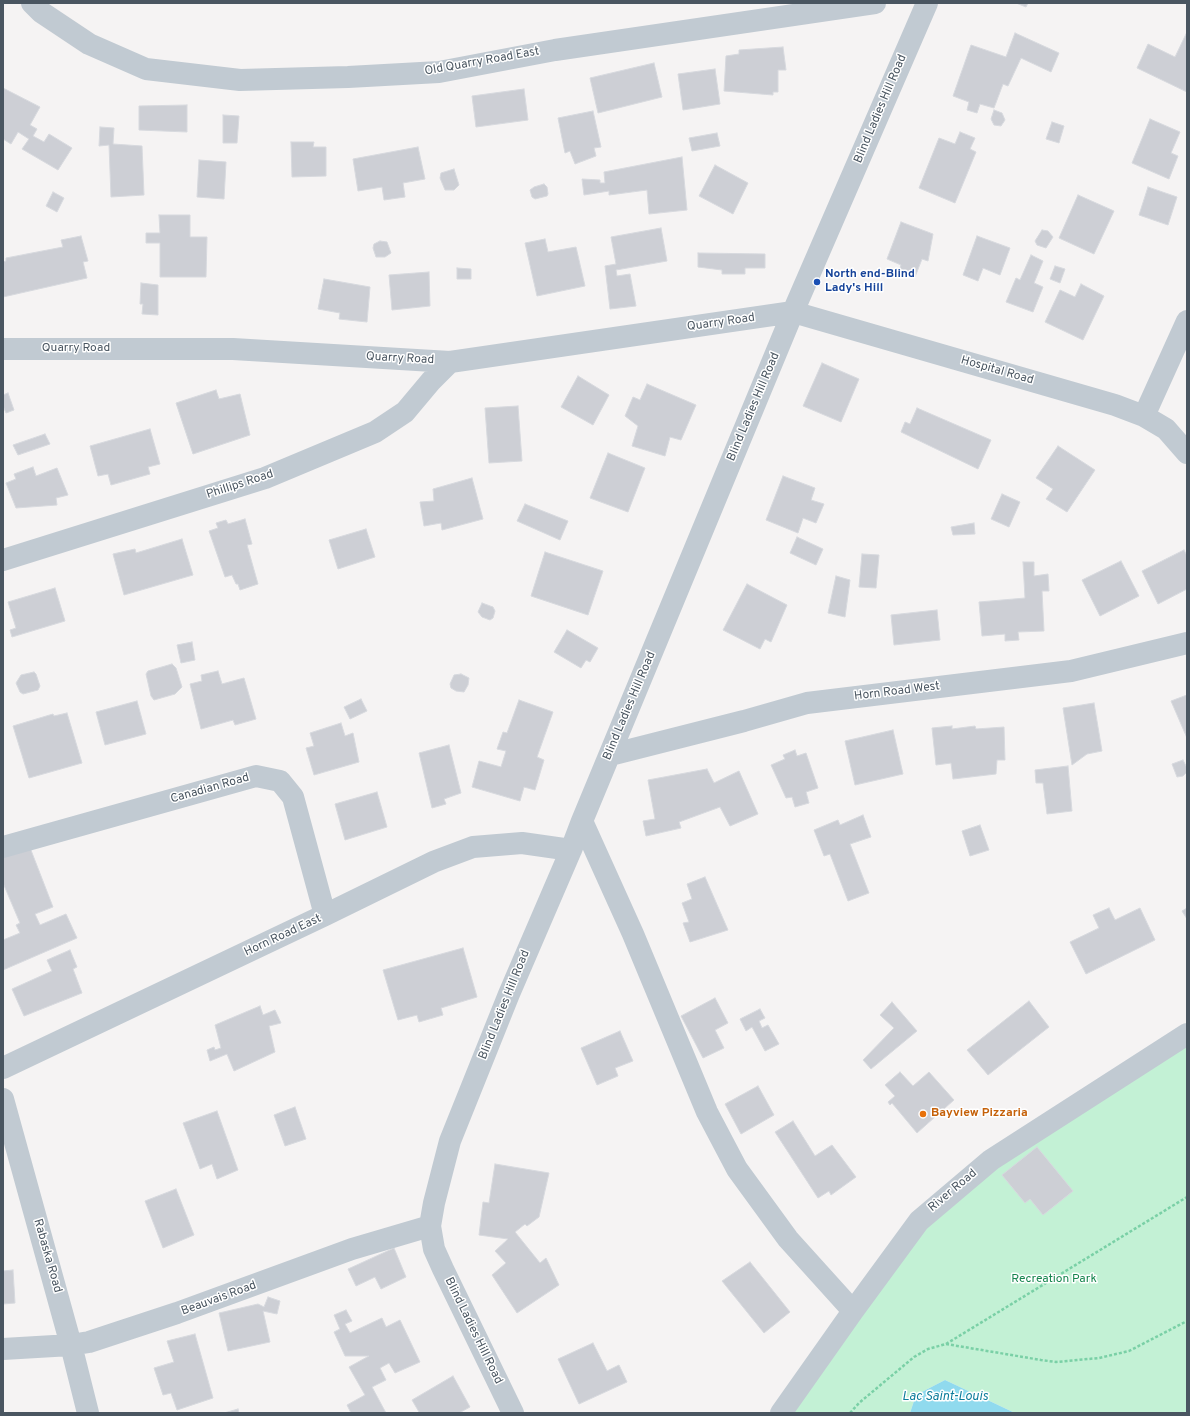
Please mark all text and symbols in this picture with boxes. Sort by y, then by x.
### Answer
street label: Old Quarry Road East [424,45,540,79]
street label: Blind Ladies Hill Road [852,52,910,166]
place label: North end-Blind Lady's Hill [825,268,915,296]
marker: North end-Blind Lady's Hill [812,277,822,287]
street label: Quarry Road [686,311,756,335]
street label: Quarry Road [42,342,110,356]
street label: Quarry Road [365,350,435,368]
street label: Blind Ladies Hill Road [725,350,783,464]
street label: Hospital Road [959,354,1035,388]
street label: Phillips Road [205,467,275,503]
street label: Blind Ladies Hill Road [601,649,659,763]
street label: Horn Road West [853,680,941,704]
street label: Canadian Road [169,771,251,807]
street label: Horn Road East [242,912,324,960]
street label: Blind Ladies Hill Road [476,948,534,1062]
place label: Bayview Pizzaria [931,1107,1028,1121]
marker: Bayview Pizzaria [918,1109,928,1119]
street label: River Road [926,1167,980,1215]
street label: Rabaska Road [30,1217,64,1295]
park label: Recreation Park [1011,1273,1097,1287]
street label: Blind Ladies Hill Road [441,1275,505,1387]
street label: Beauvais Road [179,1279,259,1319]
water label: Lac Saint-Louis [902,1389,988,1405]

